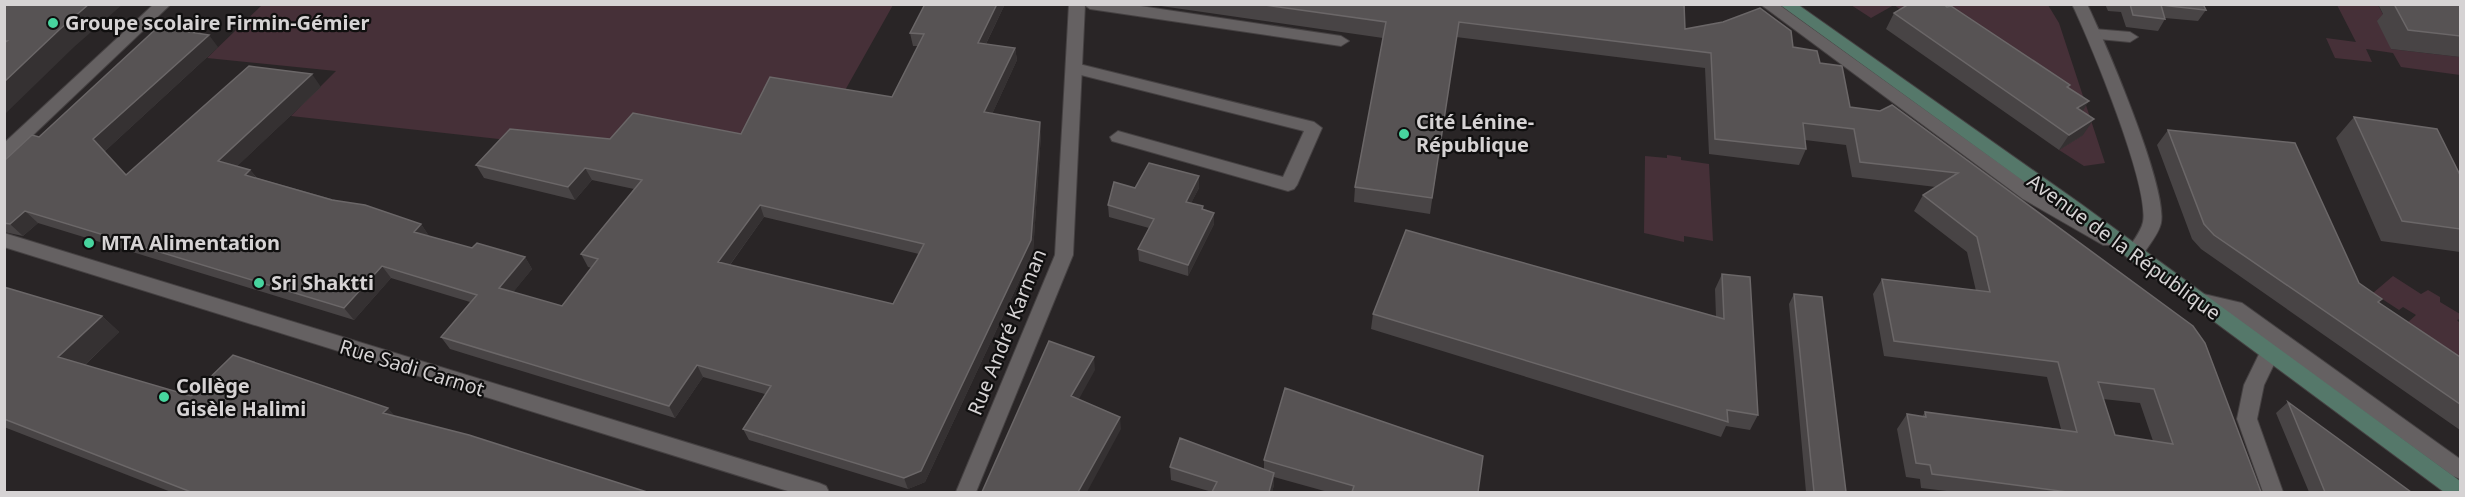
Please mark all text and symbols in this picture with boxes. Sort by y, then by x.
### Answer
place label: Groupe scolaire Firmin-Gémier [65,9,369,36]
marker: Groupe scolaire Firmin-Gémier [46,16,60,30]
place label: Cité Lénine- République [1416,108,1534,158]
marker: Cité Lénine- République [1397,127,1411,141]
street label: Avenue de la République [2022,167,2226,326]
place label: MTA Alimentation [101,229,280,256]
marker: MTA Alimentation [82,236,96,250]
street label: Rue André Karman [961,245,1052,419]
place label: Sri Shaktti [271,269,374,296]
marker: Sri Shaktti [252,276,266,290]
street label: Rue Sadi Carnot [336,333,488,402]
place label: Collège Gisèle Halimi [176,372,306,422]
marker: Collège Gisèle Halimi [157,390,171,404]

